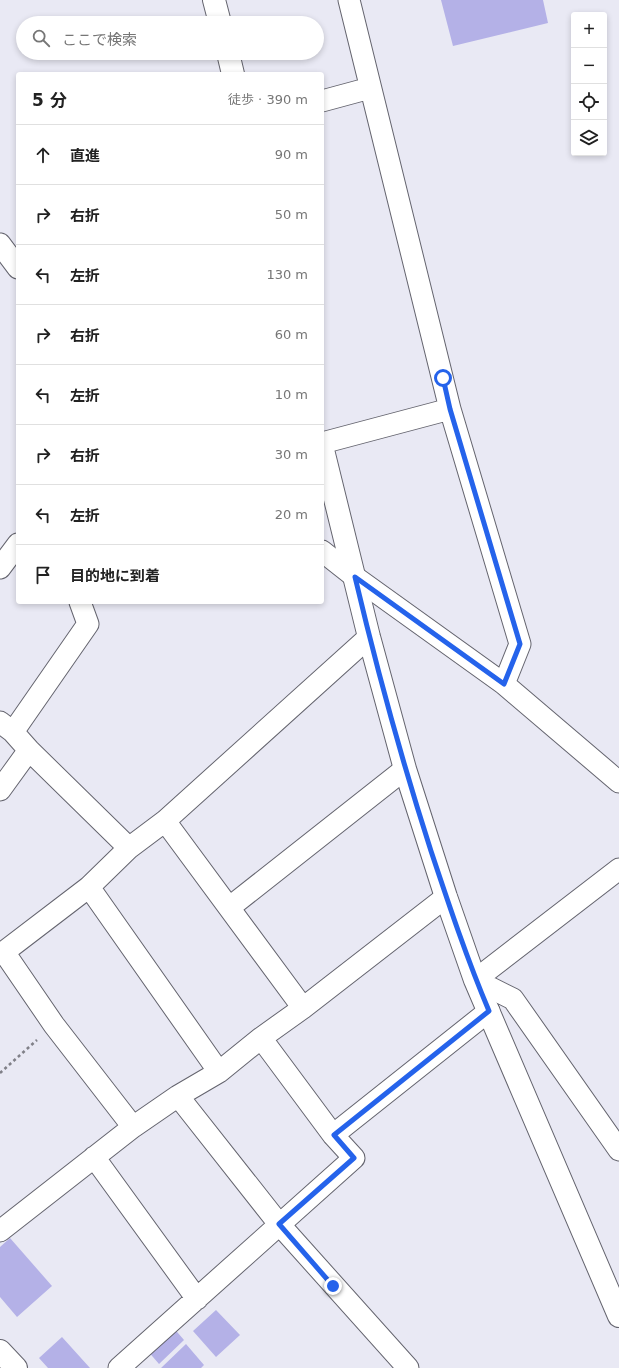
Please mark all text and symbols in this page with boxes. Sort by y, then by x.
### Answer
map controls [571,12,607,156]
button: + [571,12,607,48]
search box [16,16,324,60]
icon: search [30,27,52,49]
text: ここで検索 [62,31,137,49]
button: − [571,48,607,84]
button: locate [571,84,607,120]
text: 5 分 [32,90,67,110]
text: 徒歩 · 390 m [228,92,308,107]
button: layers [571,120,607,156]
icon: ahead [32,144,54,166]
text: 直進 [70,147,100,165]
text: 90 m [275,147,308,162]
icon: right [32,204,54,226]
text: 右折 [70,207,100,225]
text: 50 m [275,207,308,222]
icon: left [32,264,54,286]
text: 左折 [70,267,100,285]
text: 130 m [266,267,308,282]
icon: right [32,324,54,346]
text: 右折 [70,327,100,345]
text: 60 m [275,327,308,342]
route start [434,369,452,387]
icon: left [32,384,54,406]
text: 左折 [70,387,100,405]
text: 10 m [275,387,308,402]
icon: right [32,444,54,466]
text: 右折 [70,447,100,465]
text: 30 m [275,447,308,462]
icon: left [32,504,54,526]
text: 左折 [70,507,100,525]
text: 20 m [275,507,308,522]
icon: arrive [32,564,54,586]
text: 目的地に到着 [70,567,160,585]
route end [324,1277,342,1295]

